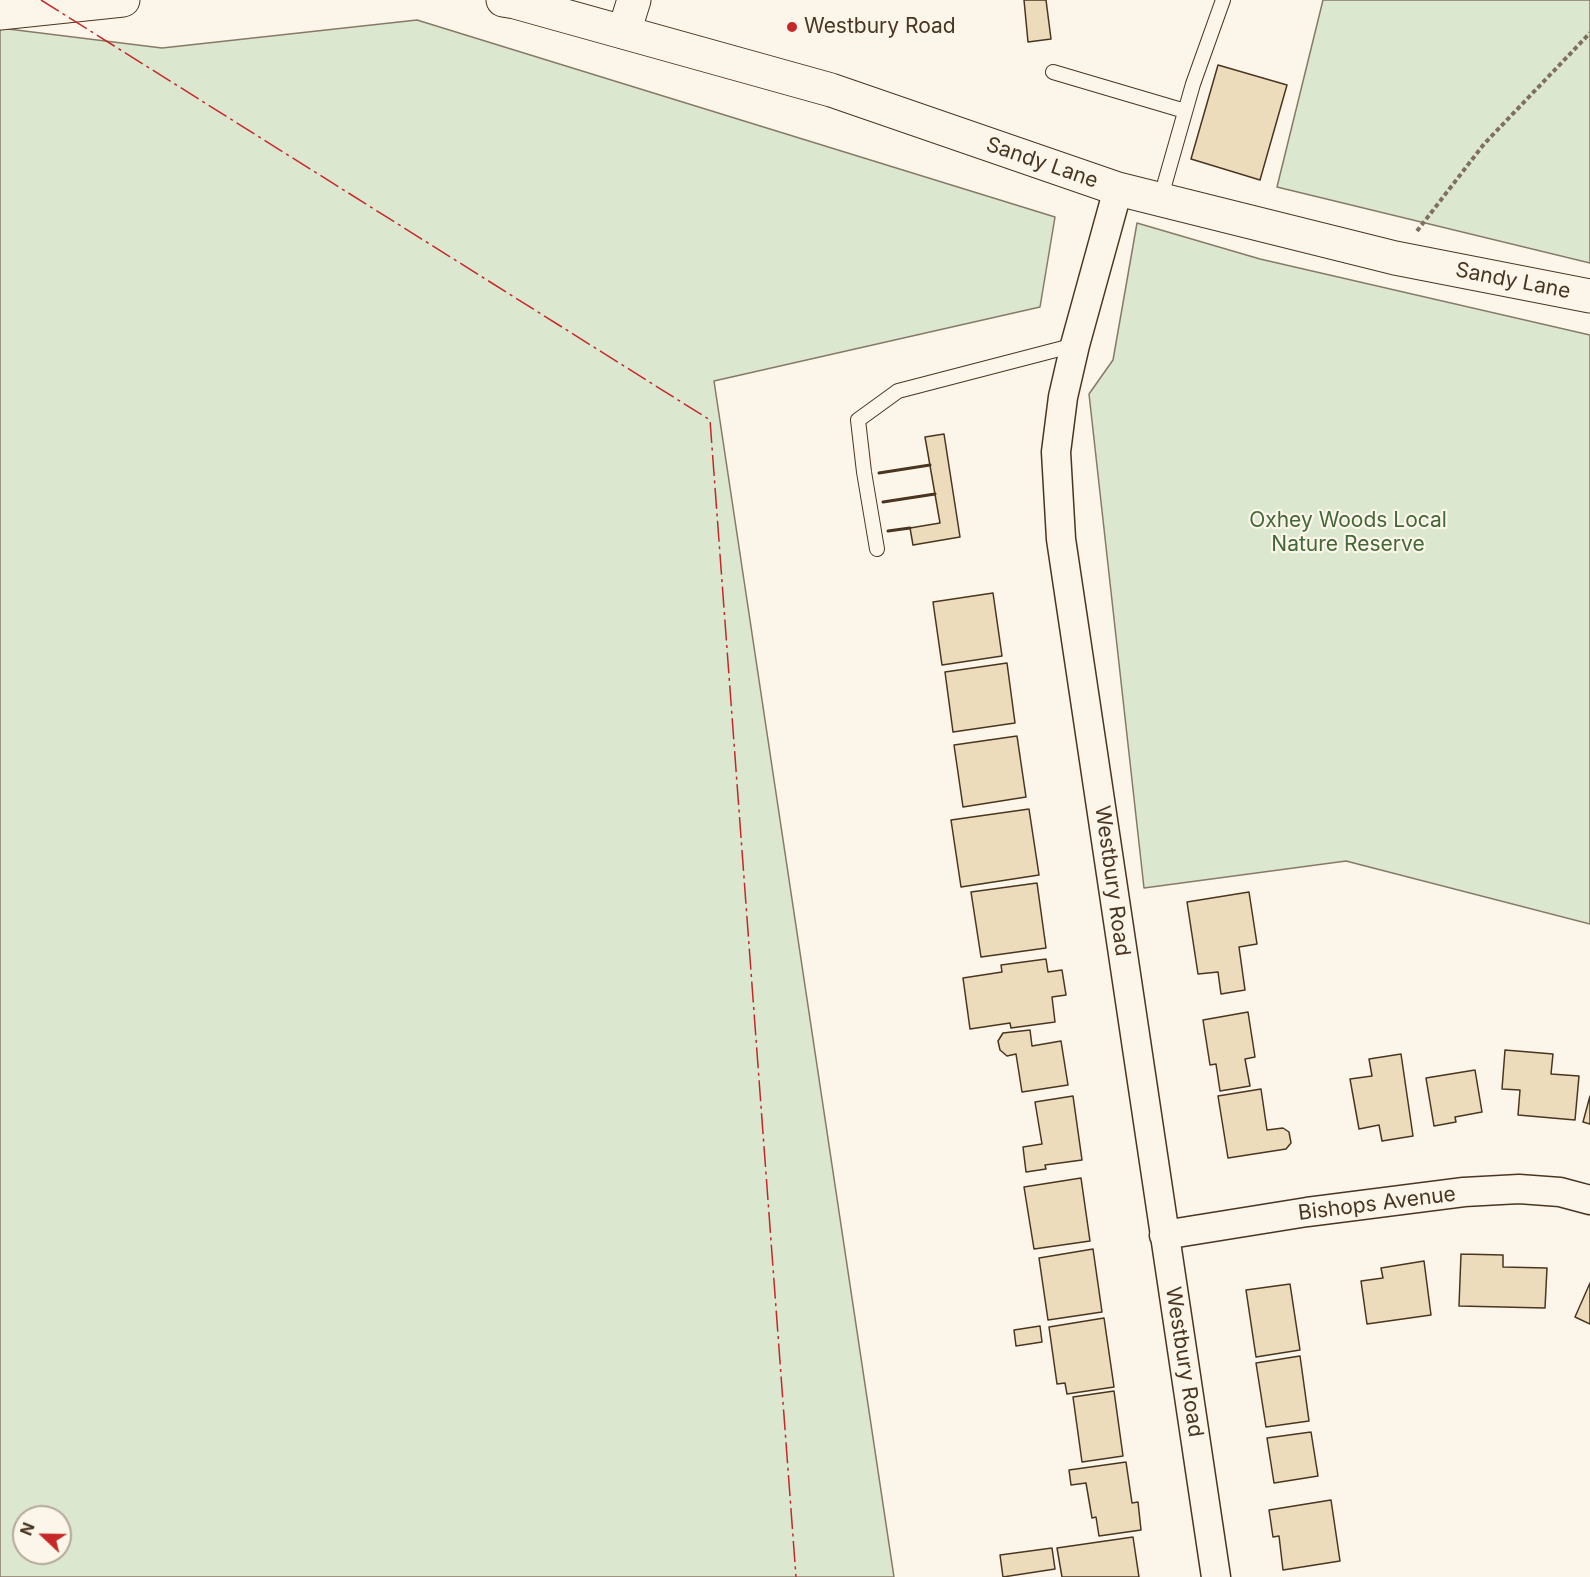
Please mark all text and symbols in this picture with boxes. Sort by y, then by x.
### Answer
place label: Westbury Road [804,14,956,40]
marker: Westbury Road [785,20,799,34]
street label: Sandy Lane [983,132,1101,194]
street label: Sandy Lane [1453,258,1573,304]
park label: Oxhey Woods Local Nature Reserve [1249,508,1447,558]
street label: Westbury Road [1089,804,1135,958]
street label: Bishops Avenue [1297,1182,1457,1226]
street label: Westbury Road [1160,1285,1208,1439]
north arrow [12,1505,72,1565]
text: N [16,1520,39,1538]

